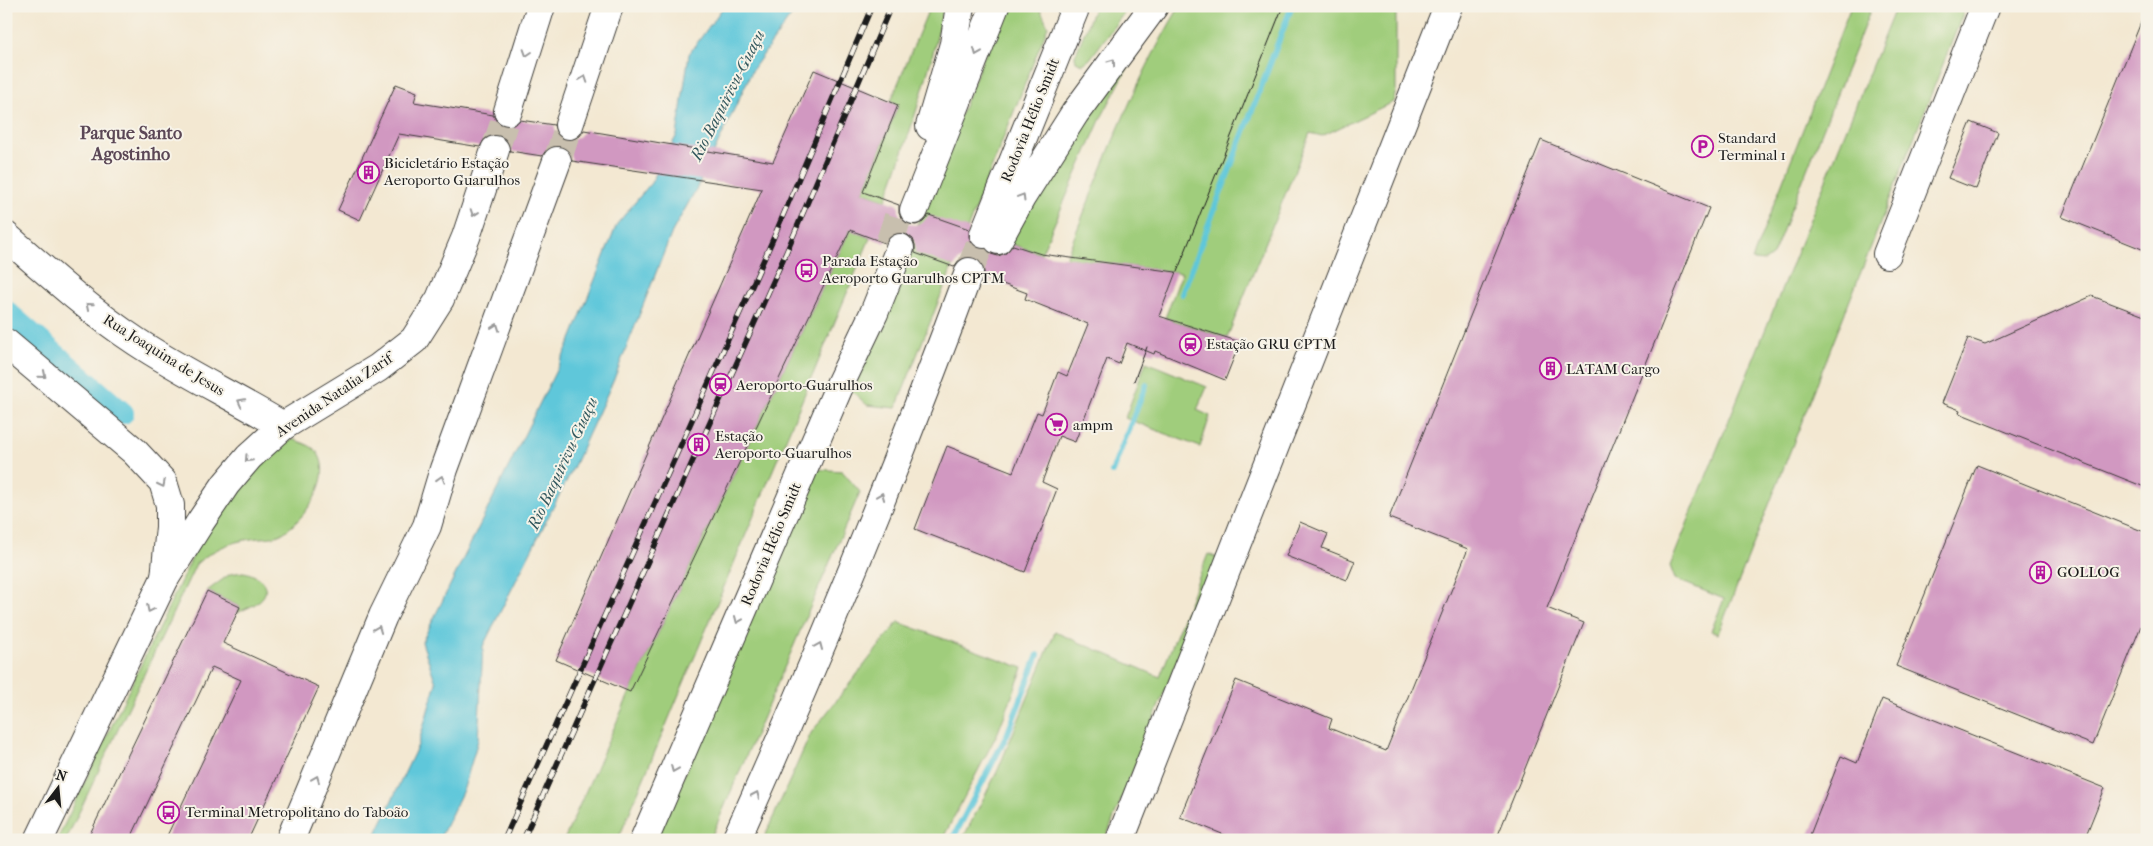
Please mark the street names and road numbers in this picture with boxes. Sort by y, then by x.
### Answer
street label: Rodovia Hélio Smidt [997,55,1063,185]
street label: Rua Joaquina de Jesus [100,310,228,400]
street label: Avenida Natalia Zarif [271,347,398,441]
street label: Rodovia Hélio Smidt [737,479,805,608]

